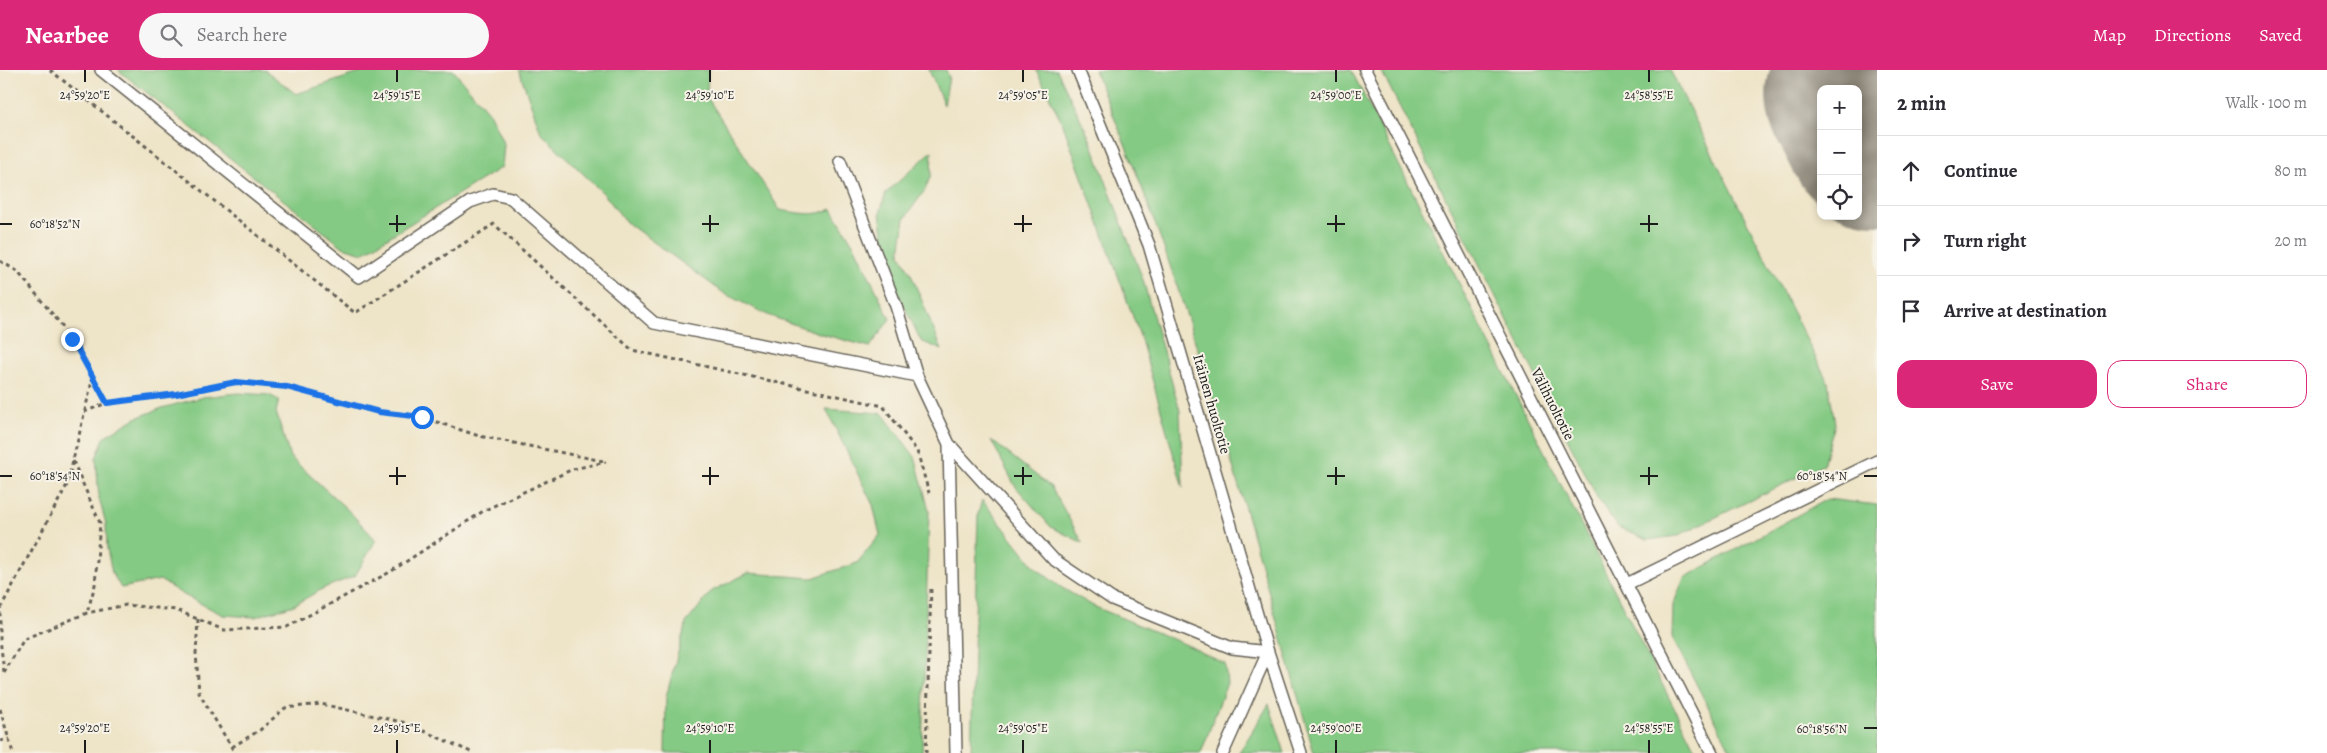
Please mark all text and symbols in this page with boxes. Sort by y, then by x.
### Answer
search box [139,13,489,58]
text: Nearbee [25,19,109,51]
icon: search [157,21,185,49]
text: Search here [197,22,287,48]
text: Map [2093,23,2126,47]
text: Directions [2154,23,2231,47]
text: Saved [2259,23,2302,47]
map controls [1817,85,1862,220]
button: + [1817,85,1862,130]
text: 24°59'20"E [60,87,110,103]
text: 24°59'15"E [373,87,421,103]
text: 24°59'10"E [686,87,734,103]
text: 24°59'05"E [998,87,1048,103]
text: 24°59'00"E [1311,87,1361,103]
text: 24°58'55"E [1625,87,1673,103]
text: 2 min [1897,89,1946,117]
text: Walk · 100 m [2226,92,2307,114]
button: − [1817,130,1862,175]
icon: ahead [1897,157,1925,185]
text: Continue [1944,158,2018,184]
text: 80 m [2274,160,2307,182]
button: locate [1817,175,1862,220]
text: 60°18'52"N [30,216,81,232]
icon: right [1897,227,1925,255]
text: Turn right [1944,228,2026,254]
text: 20 m [2274,230,2307,252]
icon: arrive [1897,297,1925,325]
text: Arrive at destination [1944,298,2107,324]
route end [61,328,84,351]
street label: Itäinen huoltotie [1188,352,1236,457]
button: Save [1897,360,2097,408]
button: Share [2107,360,2307,408]
street label: Välihuoltotie [1526,364,1580,444]
route start [411,406,434,429]
text: 60°18'54"N [30,468,81,484]
text: 60°18'54"N [1797,468,1848,484]
text: 24°59'20"E [60,720,110,736]
text: 24°59'15"E [373,720,421,736]
text: 24°59'10"E [686,720,734,736]
text: 24°59'05"E [998,720,1048,736]
text: 24°59'00"E [1311,720,1361,736]
text: 24°58'55"E [1625,720,1673,736]
text: 60°18'56"N [1797,721,1848,737]

